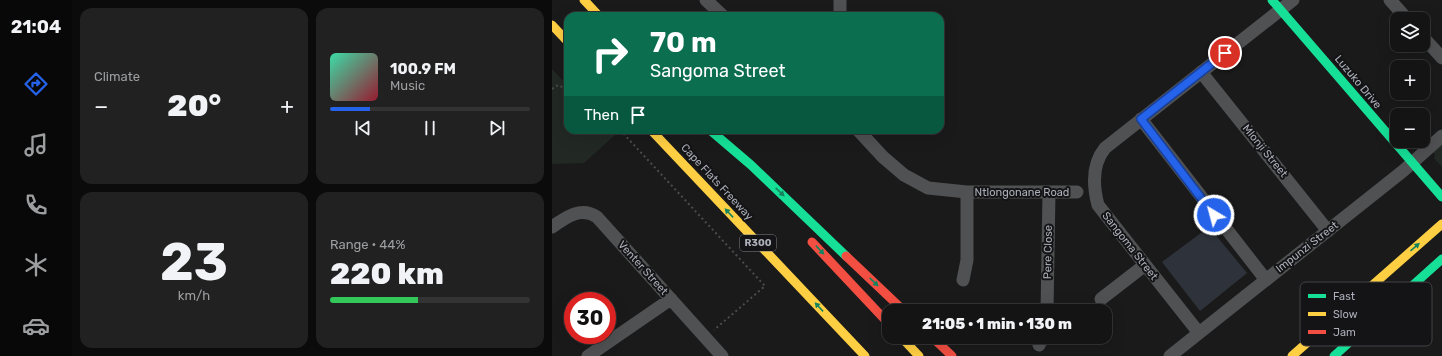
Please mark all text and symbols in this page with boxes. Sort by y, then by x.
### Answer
map controls [1390,12,1430,148]
button: layers [1390,12,1430,52]
text: 21:04 [11,16,61,38]
text: 70 m [650,26,717,59]
icon: right [584,28,636,80]
pin [1208,36,1242,70]
icon: arrive [1214,42,1236,64]
street label: Luzuko Drive [1332,53,1384,111]
text: 100.9 FM [390,60,456,78]
text: Sangoma Street [650,60,786,82]
button: + [1390,60,1430,100]
text: Climate [94,69,140,84]
icon: directions [22,70,50,98]
text: Music [390,78,425,93]
text: 20° [167,88,221,124]
text: − [94,93,108,120]
text: + [280,93,294,120]
icon: arrive [627,104,649,126]
text: Then [584,106,619,124]
button: − [1390,108,1430,148]
icon: previous [352,117,374,139]
icon: pause [419,117,441,139]
icon: next [486,117,508,139]
street label: Mlonji Street [1240,122,1291,181]
icon: music [22,131,50,159]
street label: Cape Flats Freeway [678,141,756,223]
street label: Ntlongonane Road [975,186,1069,199]
one-way arrow [775,187,784,196]
icon: phone [22,191,50,219]
position arrow [1193,194,1235,236]
one-way arrow [725,208,734,218]
street label: Sangoma Street [1099,209,1161,283]
street label: Impunzi Street [1273,218,1341,275]
street label: Pere Close [1041,225,1055,279]
text: 23 [160,231,228,293]
road number: R300 [740,235,776,251]
text: Range · 44% [330,237,405,252]
street label: Venter Street [615,238,671,298]
one-way arrow [1410,243,1421,252]
one-way arrow [815,245,825,255]
icon: climate [22,251,50,279]
text: 220 km [330,256,444,292]
one-way arrow [868,277,879,286]
legend [1300,282,1432,346]
text: km/h [178,288,210,303]
text: Fast [1333,290,1356,303]
speed limit sign: 30 [564,292,616,344]
one-way arrow [814,302,823,312]
text: Slow [1333,308,1358,321]
icon: car [22,312,50,340]
text: 21:05 · 1 min · 130 m [922,315,1072,333]
text: Jam [1333,326,1356,339]

